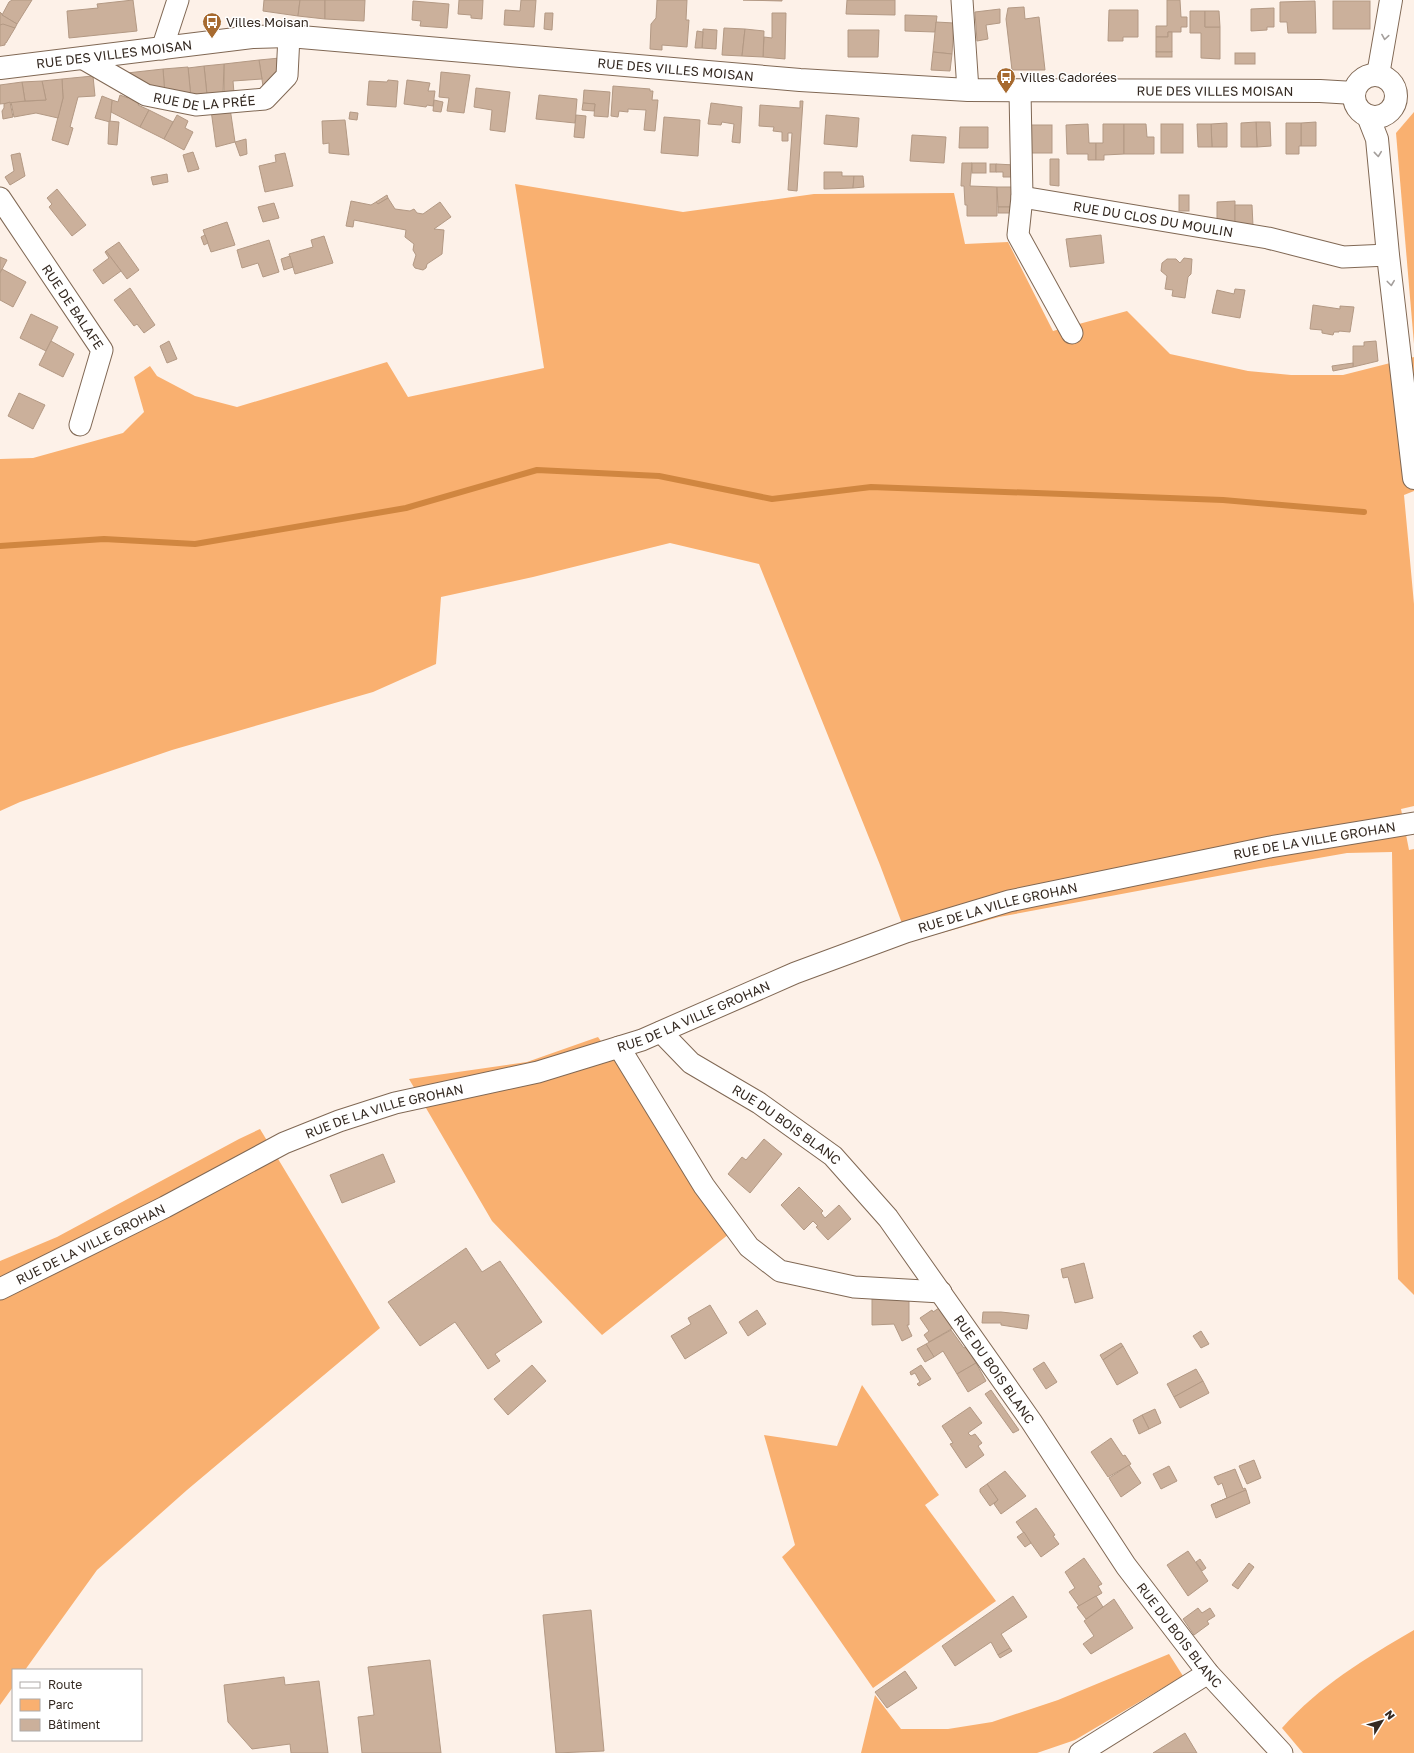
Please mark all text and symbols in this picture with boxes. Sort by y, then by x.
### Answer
bus stop icon: Villes Moisan [201,11,223,39]
place label: Villes Moisan [226,14,309,30]
one-way arrow [1381,34,1390,40]
street label: RUE DES VILLES MOISAN [35,36,193,71]
street label: RUE DES VILLES MOISAN [597,55,755,84]
bus stop icon: Villes Cadorées [995,66,1017,94]
place label: Villes Cadorées [1020,69,1117,85]
street label: RUE DES VILLES MOISAN [1136,82,1293,99]
street label: RUE DE LA PRÉE [152,89,256,113]
one-way arrow [1373,151,1382,157]
street label: RUE DU CLOS DU MOULIN [1072,198,1234,240]
street label: RUE DE BALAFE [39,261,107,352]
one-way arrow [1386,280,1395,286]
street label: RUE DE LA VILLE GROHAN [1232,818,1397,862]
street label: RUE DE LA VILLE GROHAN [916,879,1079,936]
street label: RUE DE LA VILLE GROHAN [615,977,772,1055]
street label: RUE DE LA VILLE GROHAN [303,1080,465,1142]
street label: RUE DU BOIS BLANC [729,1081,845,1168]
street label: RUE DE LA VILLE GROHAN [13,1200,168,1288]
street label: RUE DU BOIS BLANC [951,1312,1038,1427]
street label: RUE DU BOIS BLANC [1134,1579,1226,1691]
legend [12,1669,142,1741]
text: Route [48,1677,82,1692]
text: Parc [48,1697,74,1712]
north arrow [1362,1701,1402,1741]
text: N [1383,1707,1398,1722]
text: Bâtiment [48,1717,101,1732]

